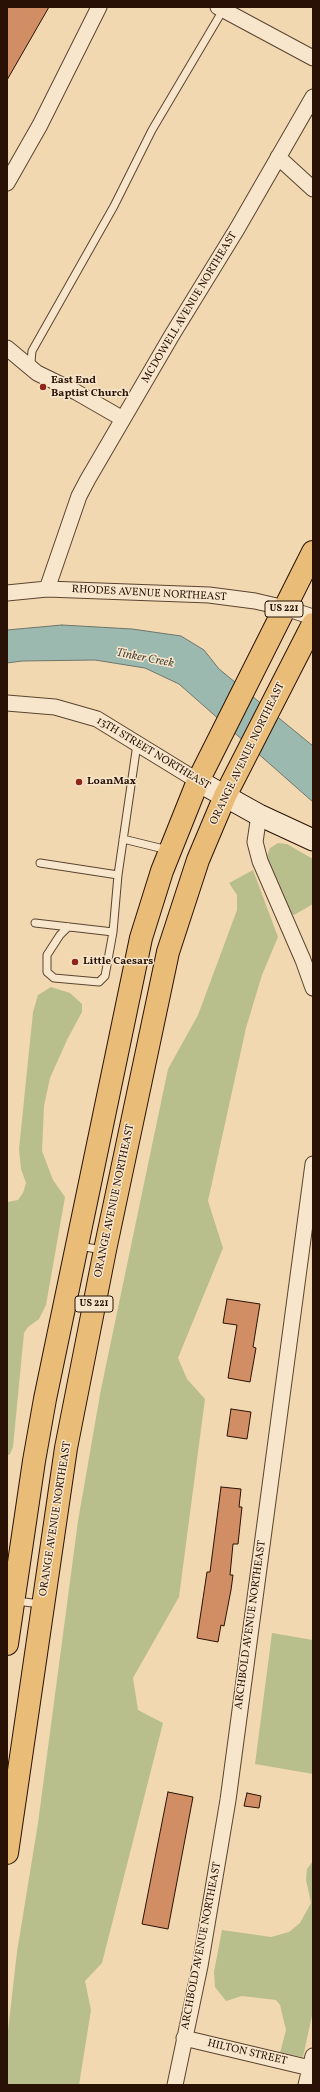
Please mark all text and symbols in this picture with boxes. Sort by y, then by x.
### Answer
street label: MCDOWELL AVENUE NORTHEAST [140,230,240,386]
place label: East End Baptist Church [51,374,129,400]
marker: East End Baptist Church [38,382,48,392]
street label: RHODES AVENUE NORTHEAST [71,583,227,605]
road number: US 221 [265,601,303,617]
water label: Tinker Creek [115,646,175,672]
street label: ORANGE AVENUE NORTHEAST [208,681,288,827]
street label: 13TH STREET NORTHEAST [94,715,212,793]
place label: LoanMax [87,775,136,789]
marker: LoanMax [74,777,84,787]
place label: Little Caesars [83,955,153,969]
marker: Little Caesars [70,957,80,967]
street label: ORANGE AVENUE NORTHEAST [92,1123,138,1279]
road number: US 221 [75,1296,113,1312]
street label: ORANGE AVENUE NORTHEAST [37,1441,75,1597]
street label: ARCHBOLD AVENUE NORTHEAST [233,1540,269,1710]
street label: ARCHBOLD AVENUE NORTHEAST [179,1861,225,2031]
street label: HILTON STREET [206,2037,288,2069]

